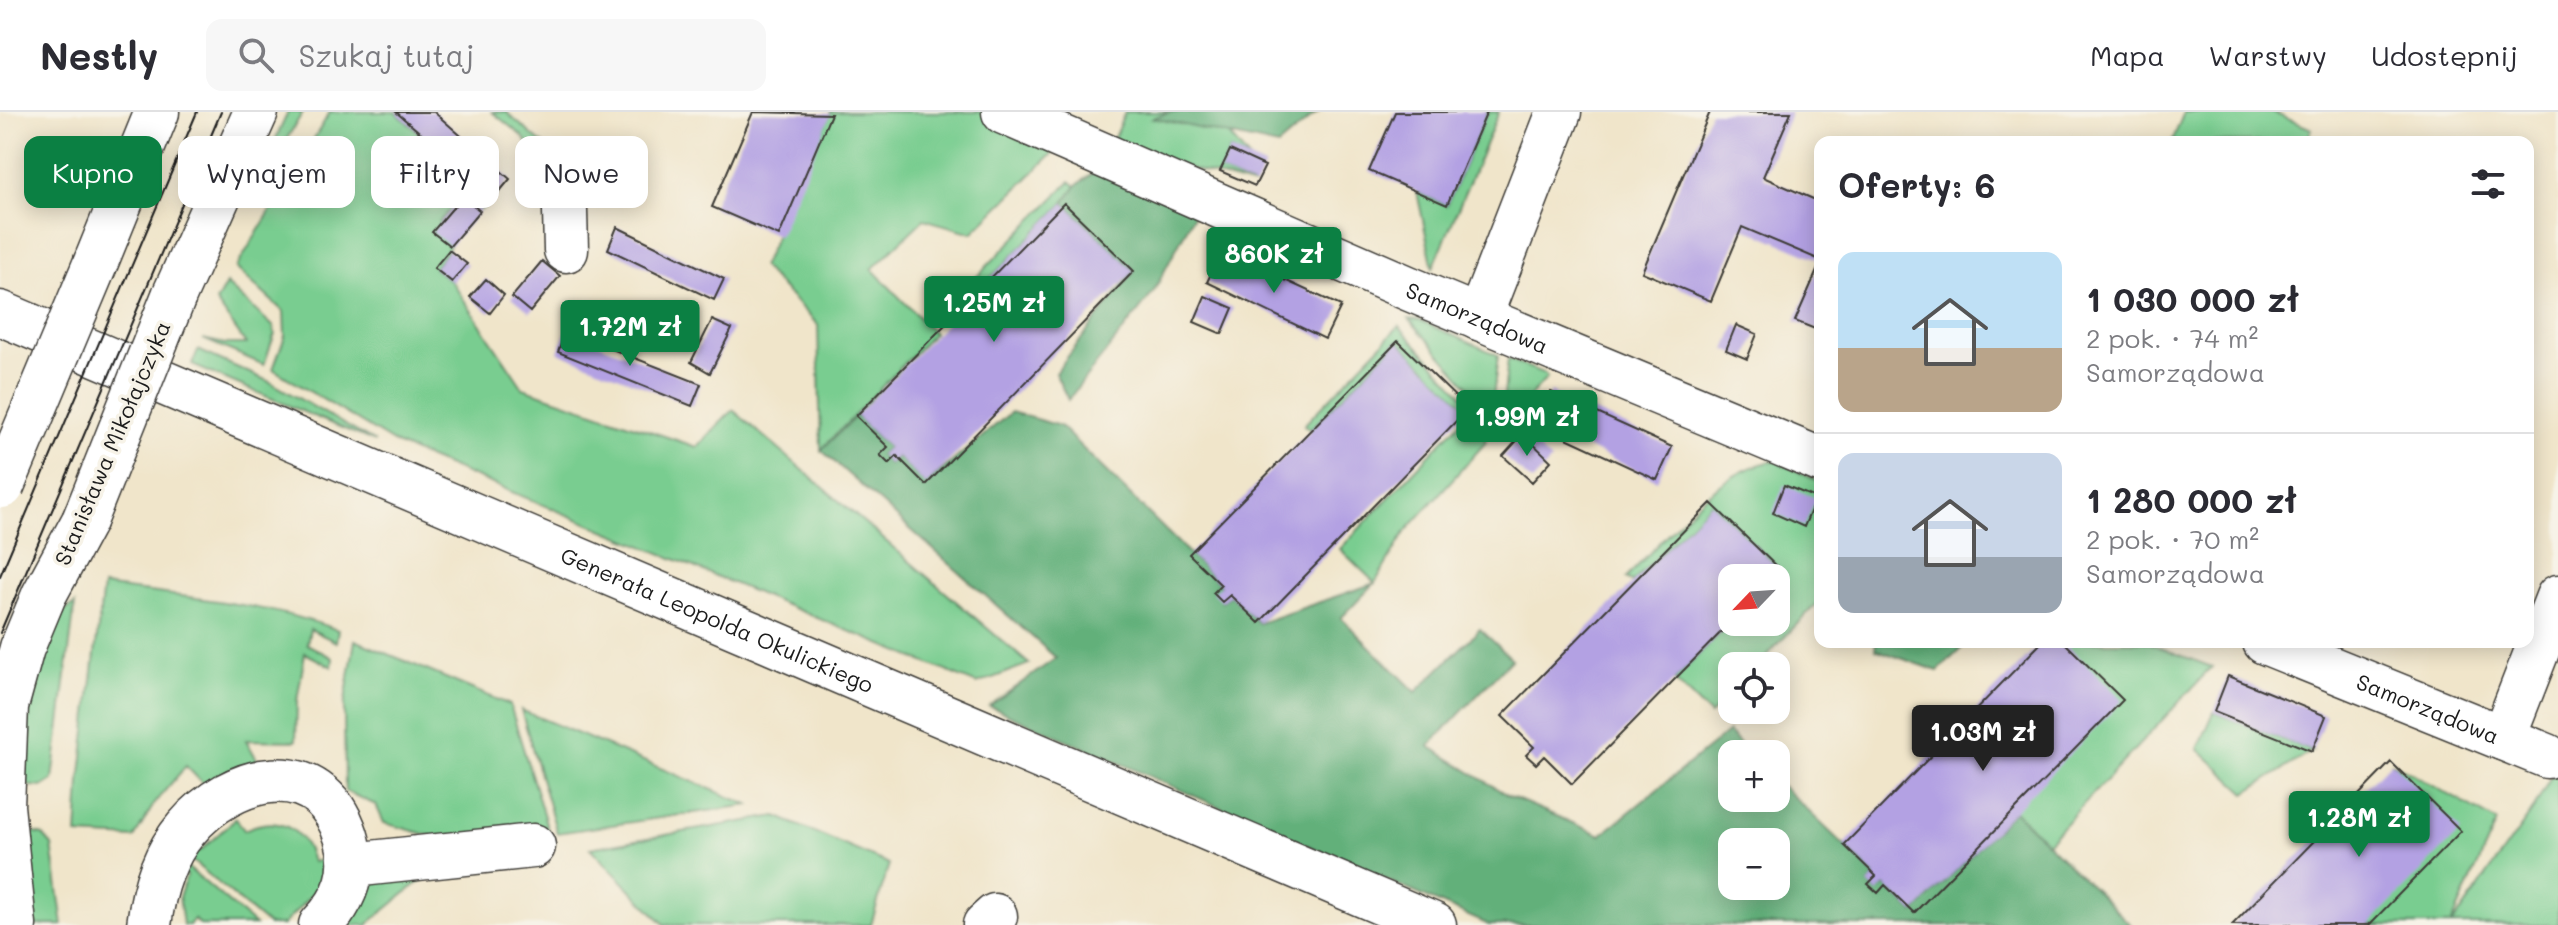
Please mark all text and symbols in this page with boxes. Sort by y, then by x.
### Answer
search box [206,19,766,91]
text: Nestly [40,30,158,80]
icon: search [234,33,278,77]
text: Szukaj tutaj [298,35,474,75]
text: Mapa [2090,37,2165,73]
text: Warstwy [2209,37,2327,73]
text: Udostępnij [2371,37,2518,73]
chip: Kupno [24,136,162,208]
chip: Wynajem [178,136,355,208]
chip: Filtry [371,136,499,208]
chip: Nowe [515,136,648,208]
text: Oferty: 6 [1838,162,1995,207]
icon: filters [2466,162,2510,206]
pin: 860K zł [1200,227,1348,295]
text: 860K zł [1224,236,1324,270]
street label: Samorządowa [1402,275,1553,360]
pin: 1.25M zł [911,276,1077,344]
text: 1 030 000 zł [2086,276,2299,321]
icon: home [1902,284,1998,380]
text: 1.25M zł [942,285,1046,319]
pin: 1.72M zł [547,300,713,368]
text: 1.72M zł [579,309,681,343]
street label: Stanisława Mikołajczyka [47,316,177,570]
text: 2 pok. · 74 m² [2086,321,2258,355]
text: Samorządowa [2086,355,2265,389]
pin: 1.99M zł [1444,390,1610,458]
text: 1.99M zł [1474,399,1580,433]
text: 1 280 000 zł [2086,477,2297,522]
icon: home [1902,485,1998,581]
text: 2 pok. · 70 m² [2086,522,2259,556]
street label: Generała Leopolda Okulickiego [557,540,878,699]
text: Samorządowa [2086,556,2265,590]
north arrow [1718,564,1790,636]
map controls [1718,564,1790,900]
button: locate [1718,652,1790,724]
street label: Samorządowa [2353,666,2504,750]
pin: 1.03M zł [1900,705,2066,773]
text: 1.03M zł [1930,714,2036,748]
button: + [1718,740,1790,812]
pin: 1.28M zł [2276,791,2442,859]
text: 1.28M zł [2307,800,2411,834]
button: − [1718,828,1790,900]

